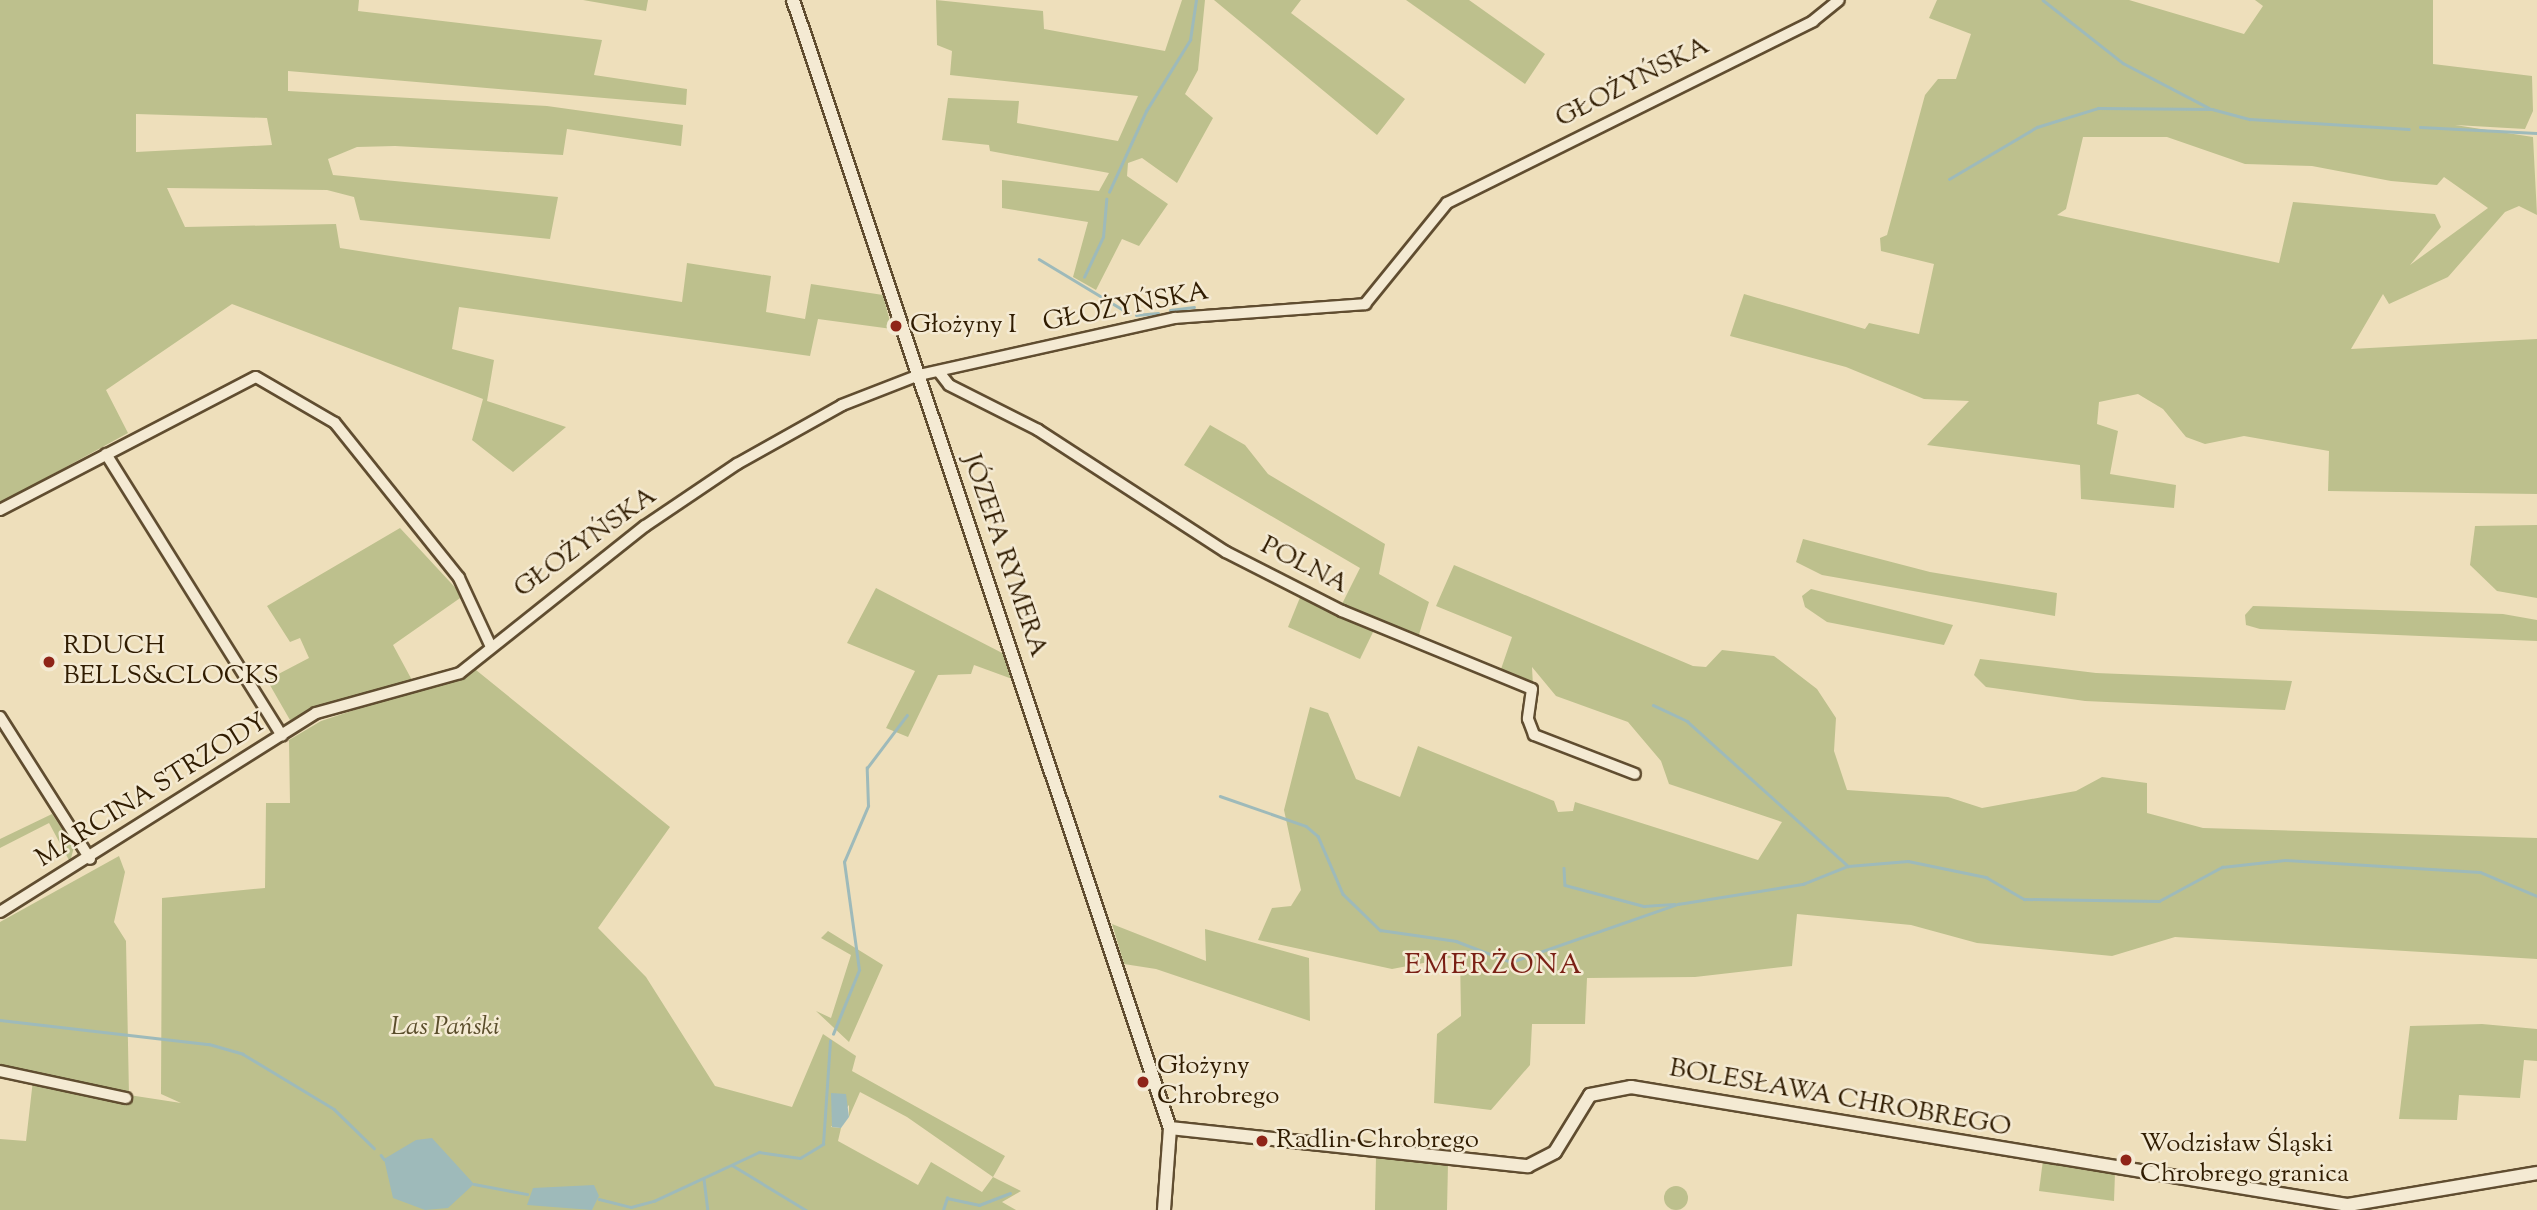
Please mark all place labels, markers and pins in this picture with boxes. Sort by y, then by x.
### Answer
place label: Głożyny I [910,310,1017,342]
marker: Głożyny I [888,318,904,334]
place label: RDUCH BELLS&CLOCKS [63,631,279,692]
marker: RDUCH BELLS&CLOCKS [41,654,57,670]
place label: Głożyny Chrobrego [1157,1051,1280,1112]
marker: Głożyny Chrobrego [1135,1074,1151,1090]
place label: Radlin Chrobrego [1276,1125,1479,1157]
place label: Wodzisław Śląski Chrobrego granica [2140,1129,2349,1190]
marker: Radlin Chrobrego [1254,1133,1270,1149]
marker: Wodzisław Śląski Chrobrego granica [2118,1152,2134,1168]

